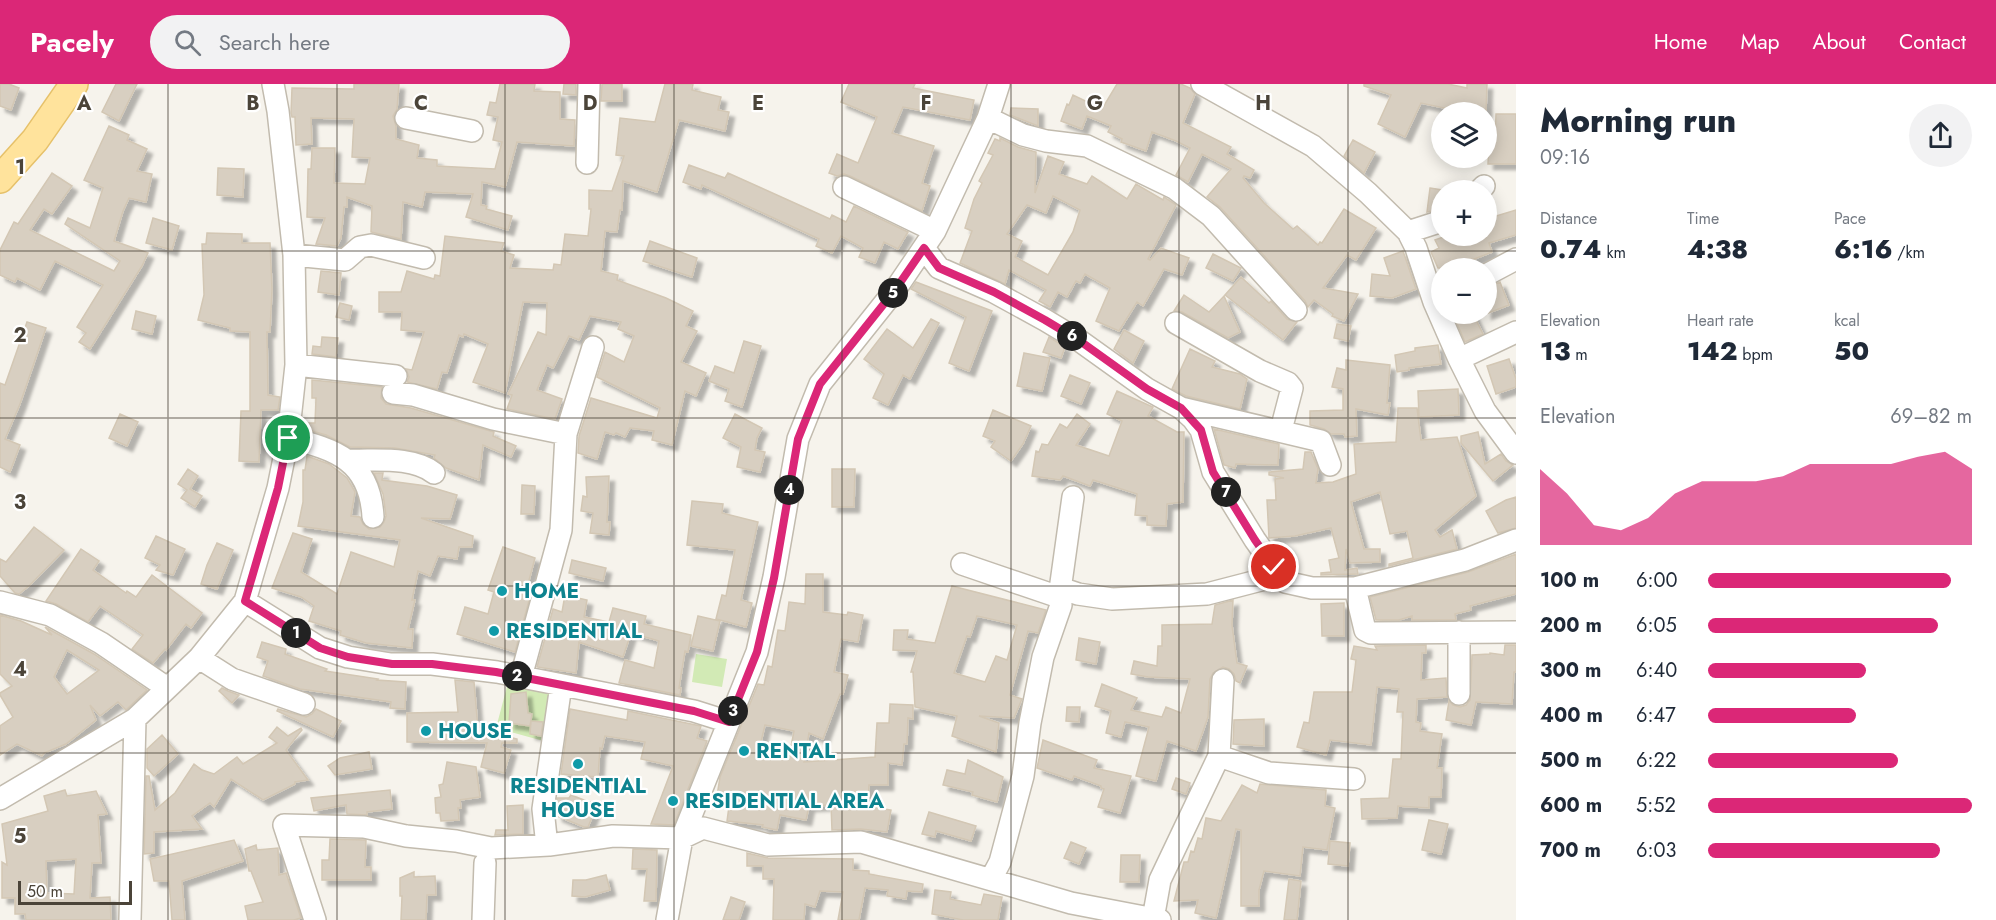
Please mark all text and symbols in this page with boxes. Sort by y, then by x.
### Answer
search box [150,15,570,69]
text: Pacely [30,22,114,63]
icon: search [171,26,204,59]
text: Search here [219,26,330,58]
text: Home [1654,27,1707,57]
text: Map [1740,27,1780,57]
text: About [1813,27,1866,57]
text: Contact [1899,27,1966,57]
text: A [76,89,92,118]
text: B [246,89,260,118]
text: C [414,89,428,118]
text: D [583,89,597,118]
text: E [752,89,764,118]
text: F [920,89,932,118]
text: G [1087,89,1103,118]
text: H [1255,89,1271,118]
text: Morning run [1540,97,1736,144]
map controls [1431,102,1497,324]
button: layers [1431,102,1497,168]
button: share [1909,104,1972,167]
text: 09:16 [1540,143,1590,172]
text: 1 [15,153,25,182]
button: + [1431,180,1497,246]
text: Distance [1540,207,1597,230]
text: Time [1687,207,1719,230]
text: Pace [1834,207,1866,230]
text: 0.74 [1540,230,1602,268]
text: 4:38 [1687,230,1748,268]
text: 6:16 [1834,230,1893,268]
text: km [1602,241,1626,264]
text: /km [1893,241,1925,264]
button: − [1431,258,1497,324]
pin: 5 [878,278,908,308]
text: 5 [888,281,898,304]
text: Elevation [1540,309,1600,332]
text: Heart rate [1687,309,1754,332]
text: kcal [1834,309,1860,332]
text: 2 [13,321,27,350]
pin: 6 [1057,321,1087,351]
text: 6 [1067,324,1077,347]
text: 13 [1540,332,1570,370]
text: 142 [1687,332,1737,370]
text: 50 [1834,332,1869,370]
text: m [1570,343,1588,366]
text: bpm [1737,343,1773,366]
text: Elevation [1540,402,1615,431]
text: 69–82 m [1890,402,1972,431]
pin [262,412,313,463]
icon: arrive [271,421,304,454]
pin: 4 [774,475,804,505]
pin: 7 [1211,477,1241,507]
text: 4 [783,478,795,501]
text: 7 [1221,480,1231,503]
text: 3 [14,488,26,517]
pin [1248,541,1299,592]
icon: check [1257,550,1290,583]
text: 100 m [1540,566,1599,595]
text: 6:00 [1636,566,1678,595]
place label: HOME [514,576,579,606]
marker: HOME [495,584,509,598]
text: 200 m [1540,611,1602,640]
text: 6:05 [1636,611,1677,640]
place label: RESIDENTIAL [506,616,642,646]
pin: 1 [281,618,311,648]
text: 1 [292,621,300,644]
marker: RESIDENTIAL [487,624,501,638]
text: 4 [13,655,27,684]
text: 300 m [1540,656,1601,685]
text: 6:40 [1636,656,1677,685]
pin: 2 [502,661,532,691]
text: 2 [512,664,522,687]
pin: 3 [718,696,748,726]
text: 3 [728,699,738,722]
text: 400 m [1540,701,1603,730]
text: 6:47 [1636,701,1676,730]
place label: HOUSE [438,716,512,746]
marker: HOUSE [419,724,433,738]
place label: RENTAL [756,736,835,766]
marker: RENTAL [737,744,751,758]
text: 500 m [1540,746,1602,775]
text: 6:22 [1636,746,1676,775]
marker: RESIDENTIAL HOUSE [571,757,585,771]
place label: RESIDENTIAL HOUSE [510,771,646,825]
place label: RESIDENTIAL AREA [685,786,885,816]
text: 600 m [1540,791,1602,820]
text: 5:52 [1636,791,1676,820]
marker: RESIDENTIAL AREA [666,794,680,808]
text: 5 [14,822,27,851]
text: 700 m [1540,836,1601,865]
text: 6:03 [1636,836,1676,865]
scale bar [18,878,132,906]
text: 50 m [27,880,63,903]

